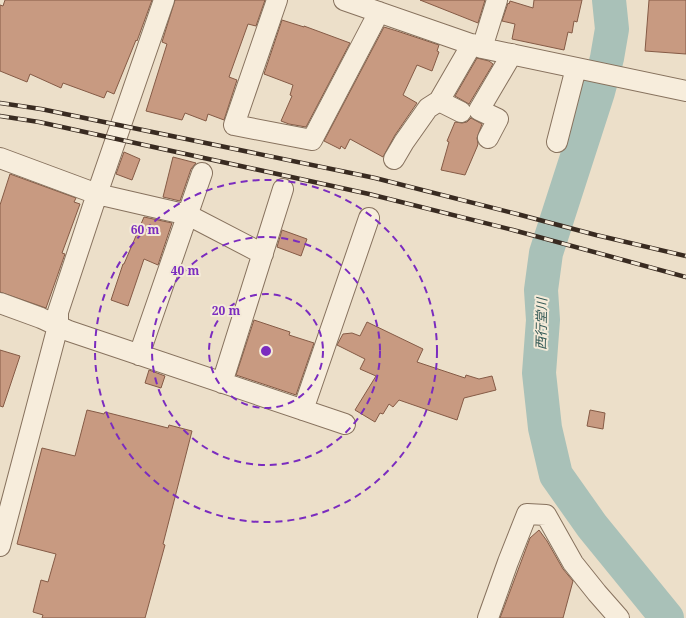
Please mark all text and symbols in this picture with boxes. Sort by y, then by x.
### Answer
text: 60 m [131,221,159,238]
text: 40 m [171,262,199,279]
water label: 西行堂川 [532,296,550,350]
text: 20 m [212,302,240,319]
centre of rings [259,344,273,358]

